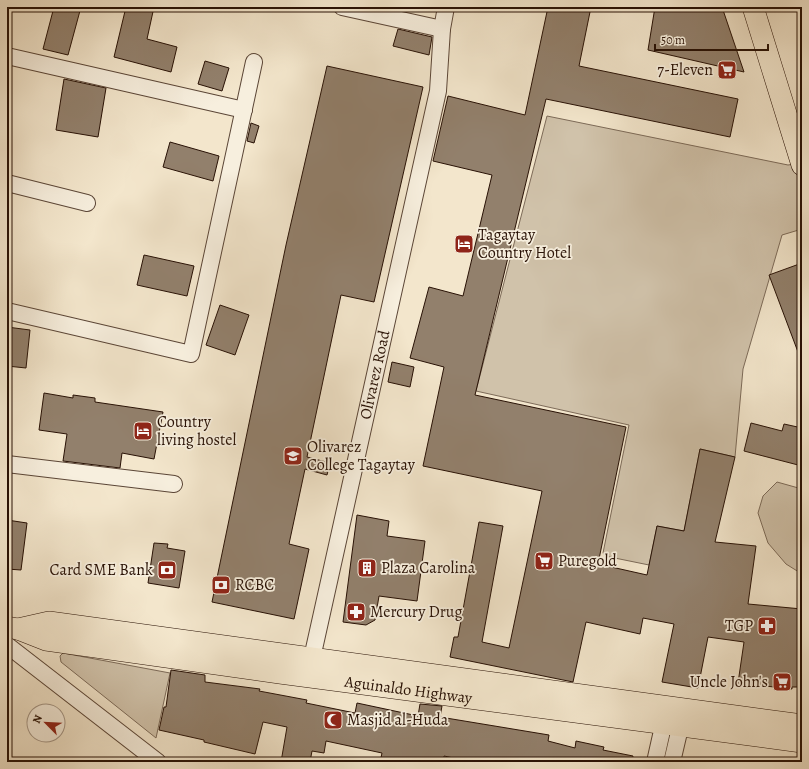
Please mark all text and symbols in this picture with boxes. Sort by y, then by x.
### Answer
scale bar [655,26,768,52]
text: 50 m [661,32,685,48]
place label: 7-Eleven [657,59,713,81]
supermarket icon: 7-Eleven [716,59,738,81]
place label: Tagaytay Country Hotel [478,224,571,264]
hotel icon: Tagaytay Country Hotel [453,233,475,255]
street label: Olivarez Road [354,328,396,422]
place label: Country living hostel [157,411,236,451]
hotel icon: Country living hostel [132,420,154,442]
place label: Olivarez College Tagaytay [307,436,416,476]
school or university icon: Olivarez College Tagaytay [282,445,304,467]
supermarket icon: Puregold [533,550,555,572]
place label: Puregold [558,550,617,572]
building icon: Plaza Carolina [356,557,378,579]
place label: Plaza Carolina [381,557,476,579]
place label: Card SME Bank [49,559,153,581]
bank icon: Card SME Bank [156,559,178,581]
bank icon: RCBC [210,574,232,596]
place label: RCBC [235,574,274,596]
pharmacy icon: Mercury Drug [345,601,367,623]
place label: Mercury Drug [370,601,463,623]
place label: TGP [725,615,753,637]
pharmacy icon: TGP [756,615,778,637]
street label: Aguinaldo Highway [342,671,474,709]
place label: Uncle John's [690,671,768,693]
supermarket icon: Uncle John's [771,671,793,693]
north arrow [26,703,66,743]
mosque icon: Masjid al-Huda [322,709,344,731]
place label: Masjid al-Huda [347,709,449,731]
text: N [29,712,46,726]

